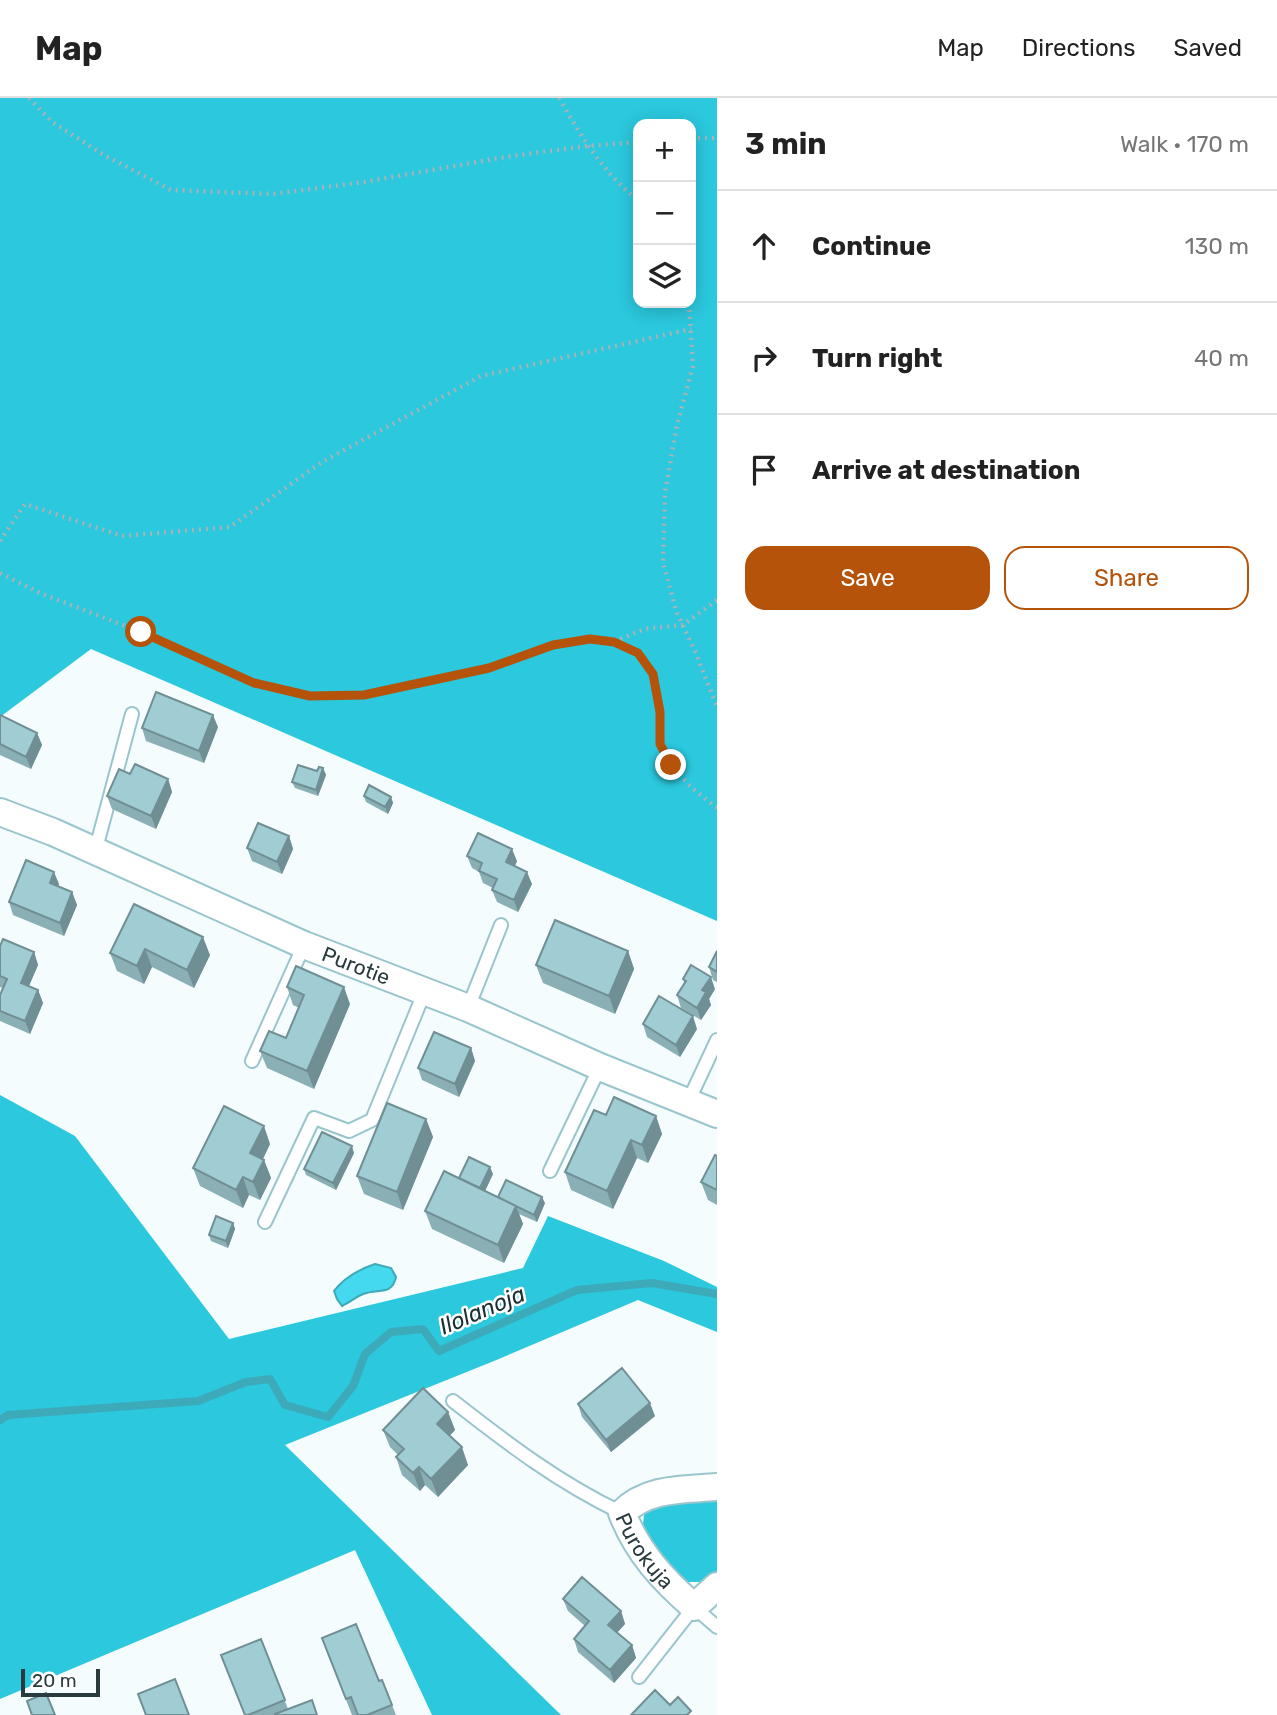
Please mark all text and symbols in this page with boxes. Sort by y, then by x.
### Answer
text: Map [35,29,103,68]
text: Map [937,34,984,62]
text: Directions [1022,34,1135,62]
text: Saved [1173,34,1242,62]
map controls [633,119,696,308]
button: + [633,119,696,182]
text: 3 min [745,126,827,162]
text: Walk · 170 m [1120,130,1249,158]
button: − [633,182,696,245]
icon: ahead [745,227,783,265]
text: Continue [812,231,931,262]
text: 130 m [1185,232,1249,260]
button: layers [633,245,696,308]
icon: right [745,339,783,377]
text: Turn right [812,343,942,374]
text: 40 m [1194,344,1249,372]
icon: arrive [745,451,783,489]
text: Arrive at destination [812,455,1080,486]
button: Save [745,546,990,610]
button: Share [1004,546,1249,610]
route start [125,616,156,647]
route end [655,749,686,780]
street label: Purotie [319,941,394,990]
water label: Ilolanoja [435,1279,529,1341]
street label: Purokuja [611,1509,679,1594]
scale bar [21,1666,100,1698]
text: 20 m [32,1669,77,1692]

